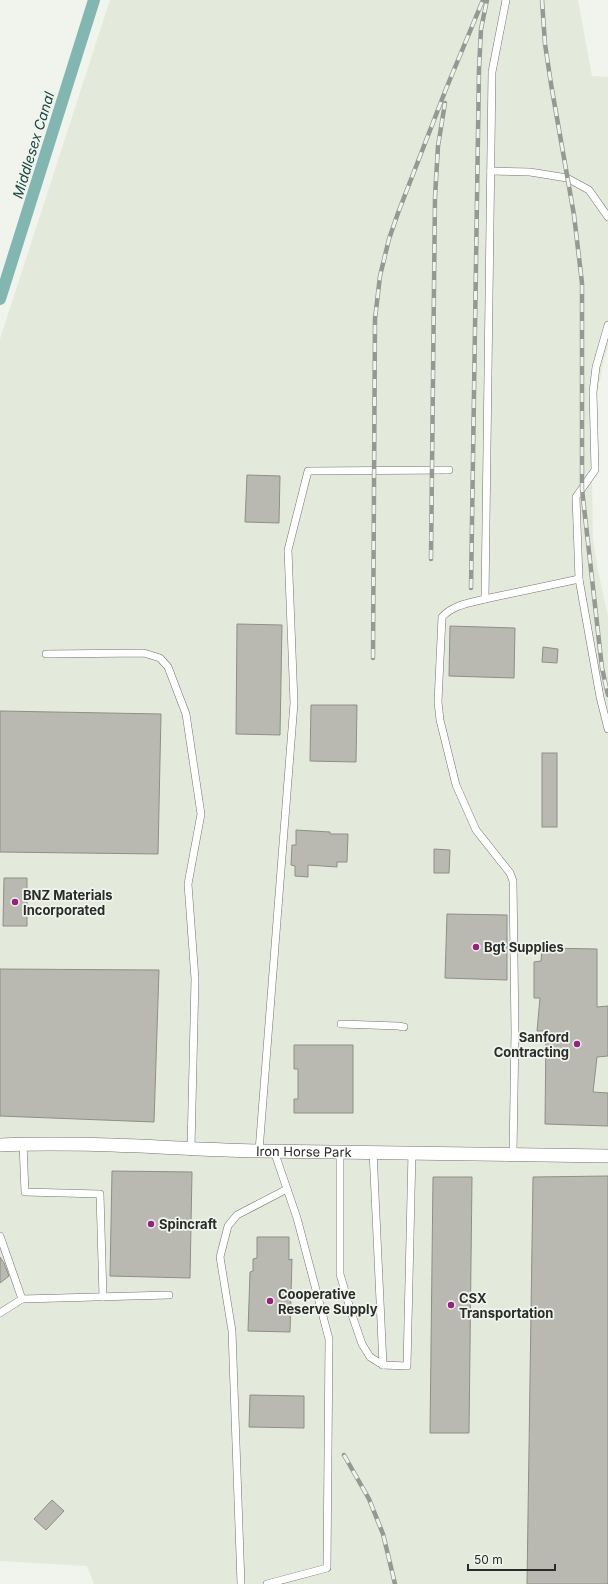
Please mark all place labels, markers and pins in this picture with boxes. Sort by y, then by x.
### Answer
place label: BNZ Materials Incorporated [23,887,113,918]
marker: BNZ Materials Incorporated [10,897,20,907]
place label: Bgt Supplies [484,939,564,955]
marker: Bgt Supplies [471,942,481,952]
place label: Sanford Contracting [494,1029,569,1060]
marker: Sanford Contracting [572,1039,582,1049]
place label: Spincraft [159,1216,217,1232]
marker: Spincraft [146,1219,156,1229]
place label: Cooperative Reserve Supply [278,1286,378,1317]
place label: CSX Transportation [459,1290,553,1321]
marker: Cooperative Reserve Supply [265,1296,275,1306]
marker: CSX Transportation [446,1300,456,1310]

